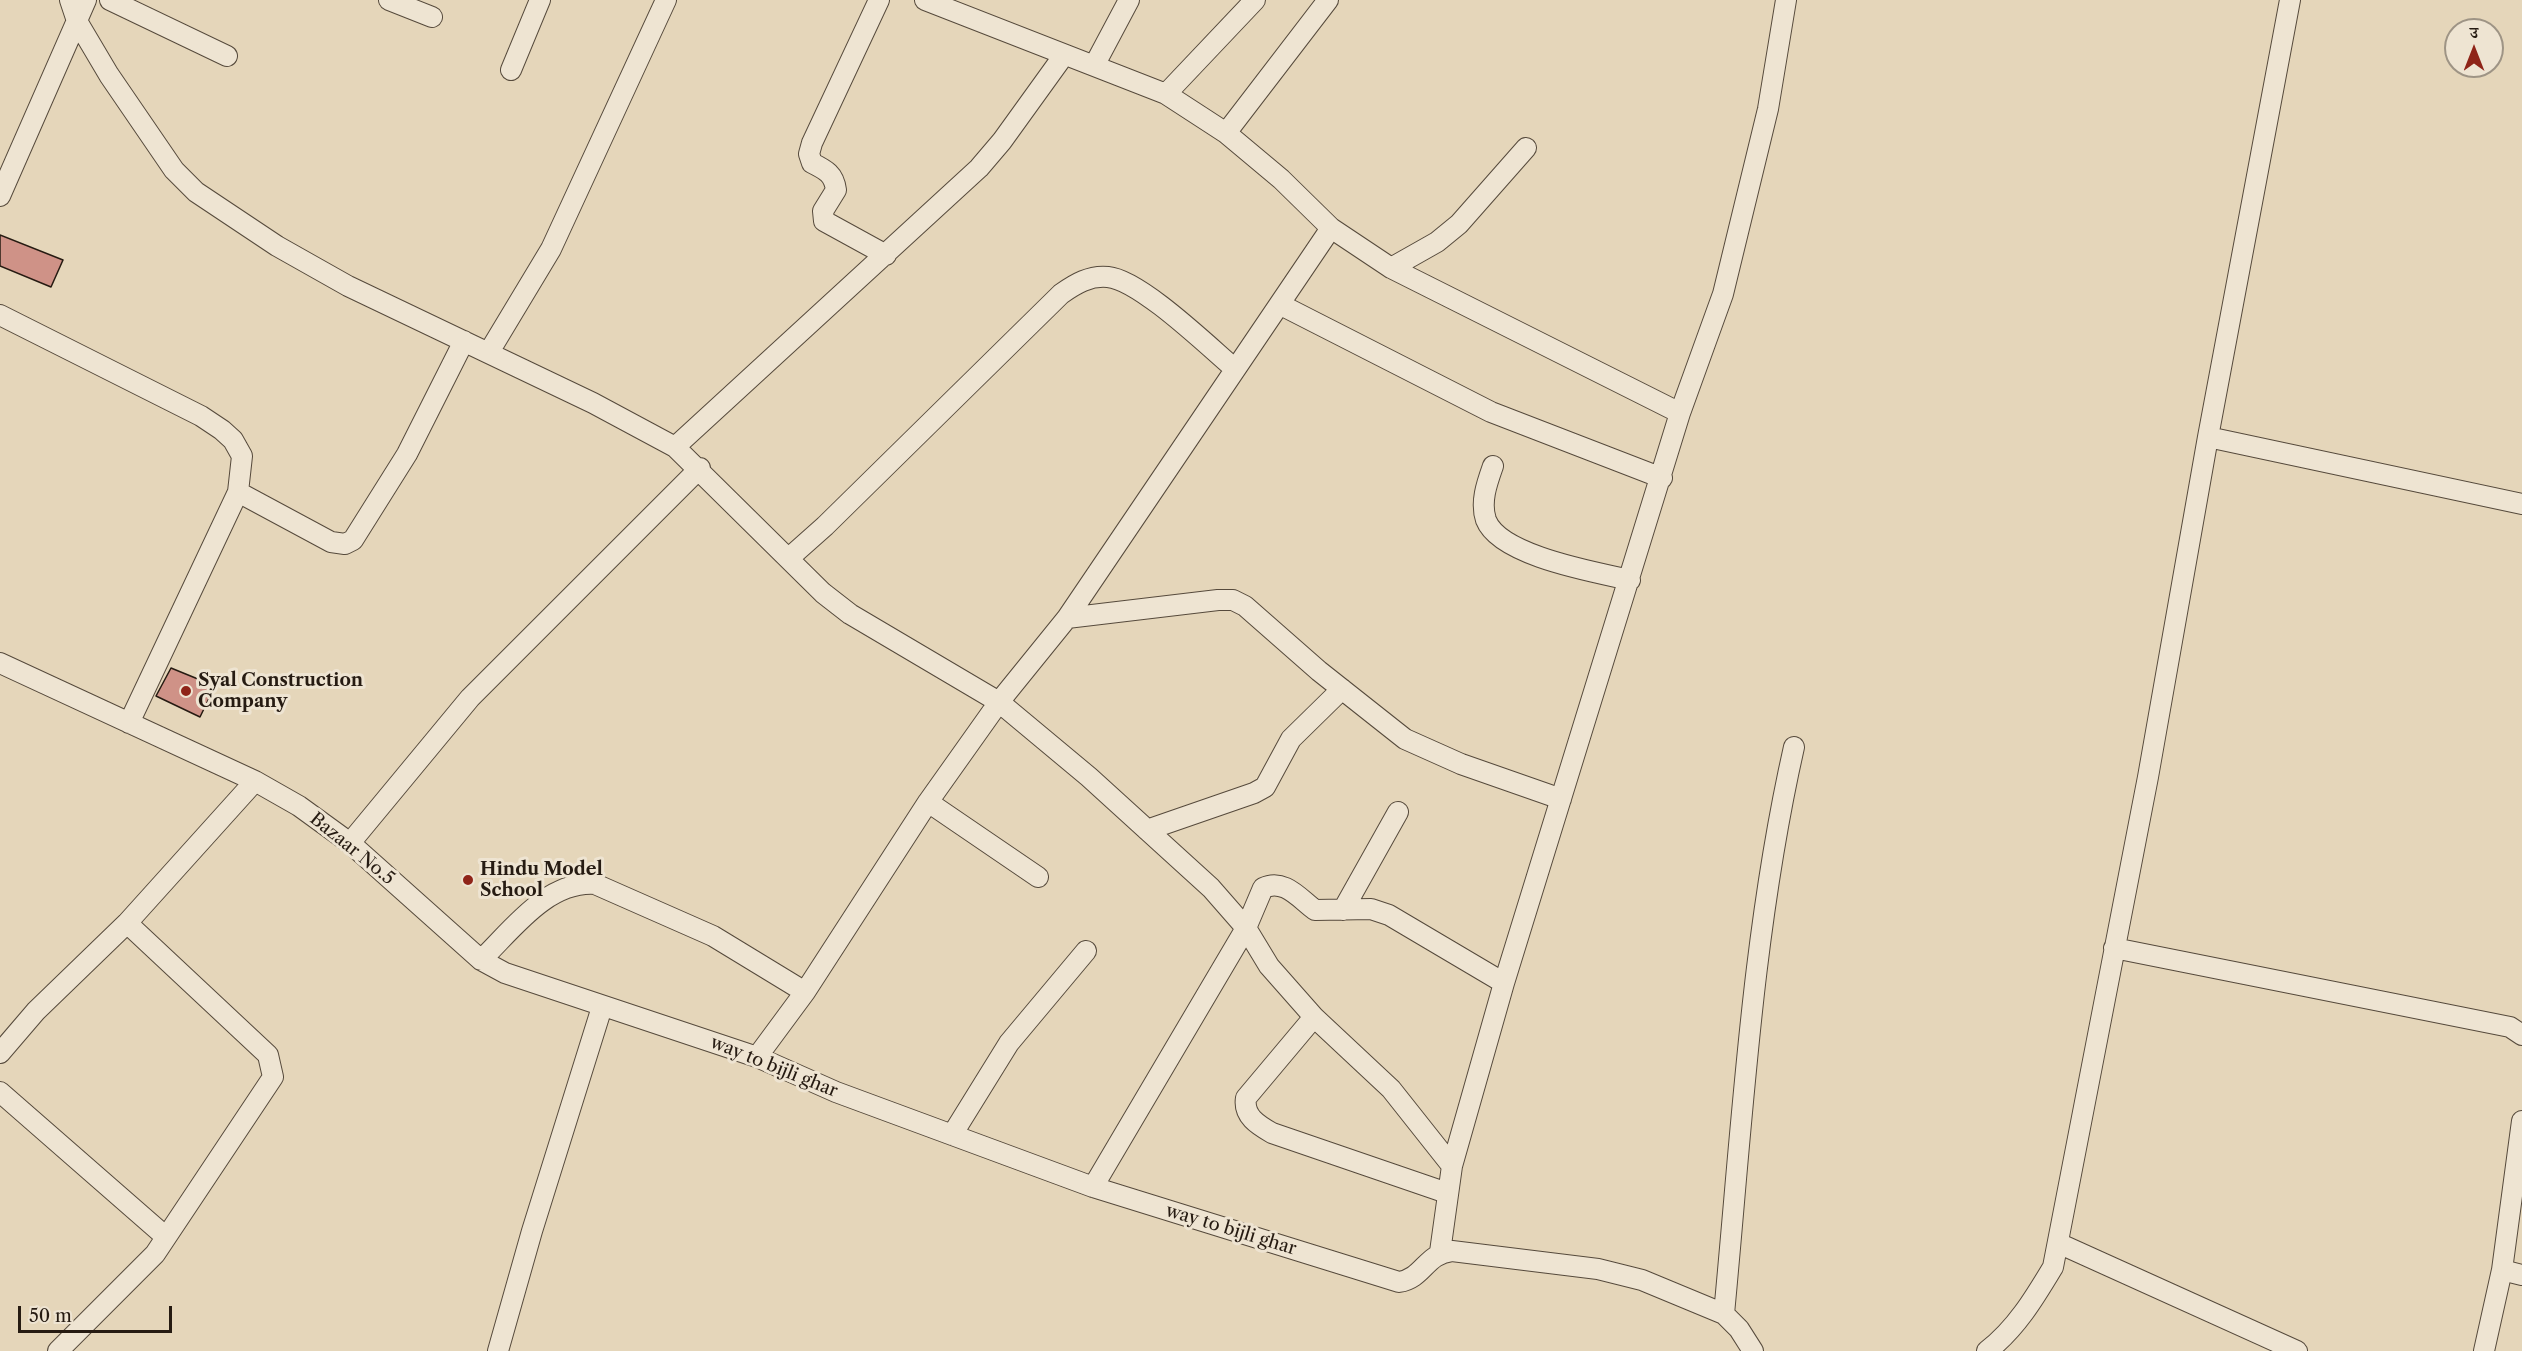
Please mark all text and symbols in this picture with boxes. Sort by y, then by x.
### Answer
north arrow [2444,18,2504,78]
text: उ [2470,22,2478,42]
place label: Syal Construction Company [198,670,363,712]
marker: Syal Construction Company [179,684,193,698]
street label: Bazaar No.5 [305,808,399,890]
place label: Hindu Model School [480,859,603,902]
marker: Hindu Model School [461,873,475,887]
street label: way to bijli ghar [707,1032,841,1102]
street label: way to bijli ghar [1163,1200,1299,1260]
scale bar [21,1294,176,1332]
text: 50 m [29,1305,72,1327]

